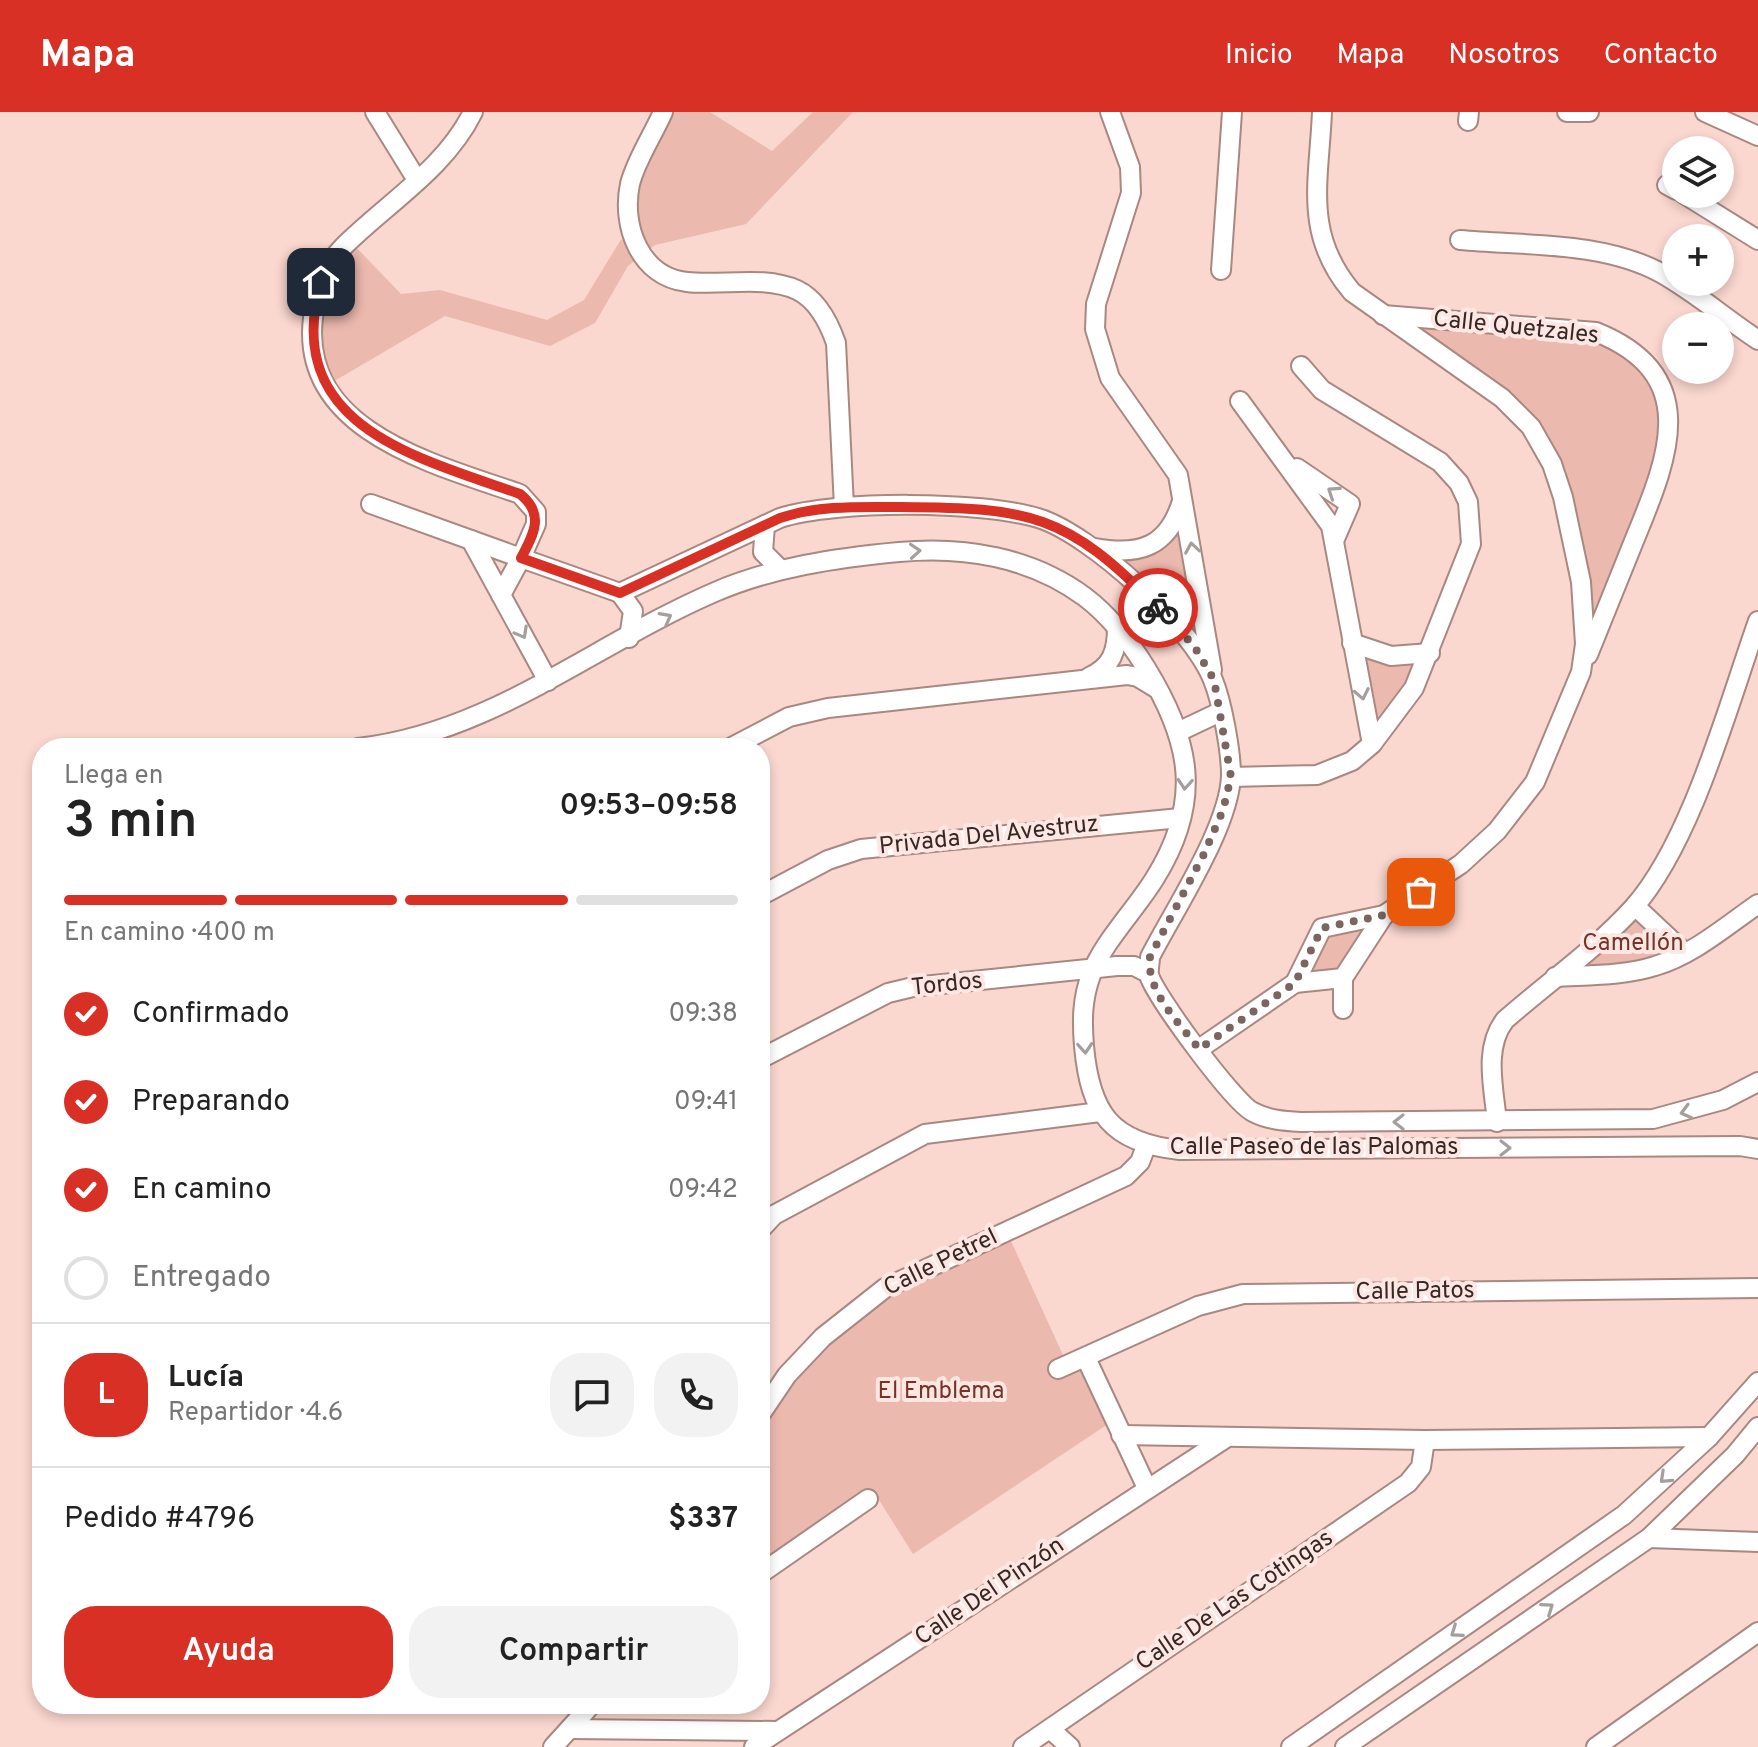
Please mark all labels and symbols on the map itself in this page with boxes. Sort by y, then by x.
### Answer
pin [287,248,355,316]
street label: Calle Quetzales [1432,304,1600,352]
one-way arrow [1328,487,1342,502]
one-way arrow [1185,541,1202,555]
one-way arrow [909,543,922,560]
courier [1118,568,1198,648]
one-way arrow [658,612,672,628]
one-way arrow [512,625,527,639]
one-way arrow [1353,686,1370,700]
one-way arrow [1177,778,1194,791]
street label: Privada Del Avestruz [878,810,1100,862]
pin [1387,858,1455,926]
park label: Camellón [1582,929,1684,959]
street label: Tordos [910,966,984,1004]
one-way arrow [1076,1042,1093,1055]
one-way arrow [1680,1102,1694,1119]
one-way arrow [1392,1113,1405,1131]
street label: Calle Paseo de las Palomas [1170,1133,1458,1163]
one-way arrow [1499,1139,1512,1157]
street label: Calle Petrel [879,1223,1003,1303]
street label: Calle Patos [1355,1276,1475,1308]
park label: El Emblema [878,1377,1004,1407]
one-way arrow [1659,1468,1674,1482]
street label: Calle De Las Cotingas [1131,1524,1339,1678]
street label: Calle Del Pinzón [910,1531,1070,1653]
one-way arrow [1540,1603,1554,1618]
one-way arrow [1450,1622,1464,1637]

